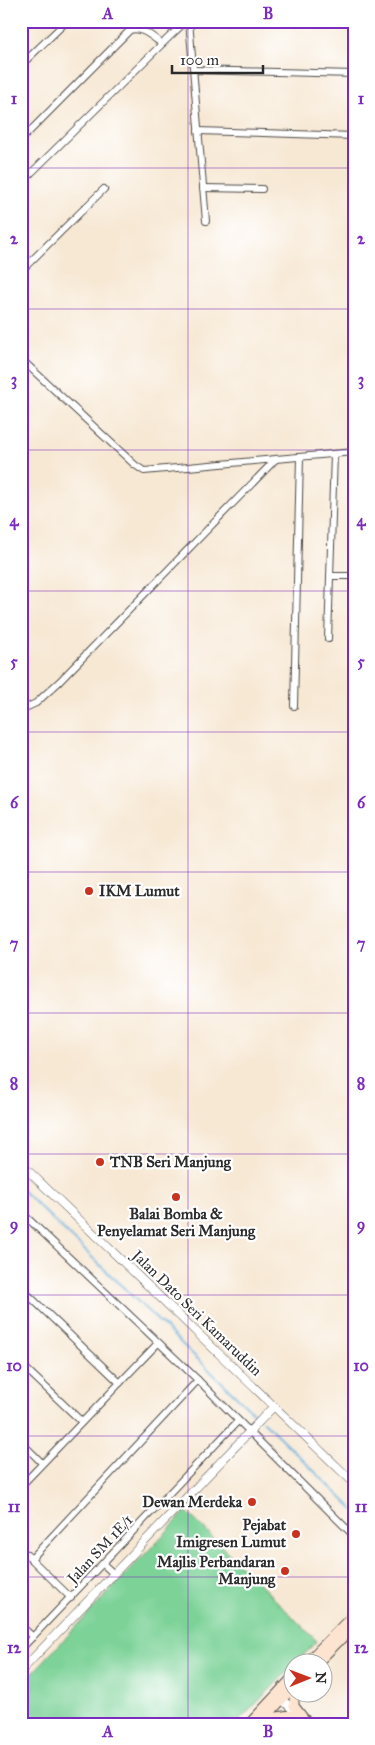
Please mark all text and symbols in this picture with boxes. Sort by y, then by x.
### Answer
text: A [102,4,114,23]
text: B [263,4,273,23]
scale bar [172,42,264,74]
text: 100 m [180,51,220,69]
text: 1 [11,89,18,108]
text: 1 [358,89,365,108]
text: 2 [10,229,19,248]
text: 2 [357,229,366,248]
text: 3 [11,370,17,390]
text: 3 [358,370,364,390]
text: 4 [10,511,20,531]
text: 4 [357,511,367,531]
text: 5 [10,652,18,671]
text: 5 [357,652,365,671]
text: 6 [10,793,19,812]
text: 6 [357,793,366,812]
place label: IKM Lumut [99,882,180,900]
marker: IKM Lumut [83,885,95,897]
text: 7 [10,934,19,953]
text: 7 [357,934,366,953]
text: 8 [10,1074,18,1093]
text: 8 [357,1074,365,1093]
place label: TNB Seri Manjung [109,1153,232,1172]
marker: TNB Seri Manjung [94,1156,106,1168]
marker: Balai Bomba & Penyelamat Seri Manjung [170,1191,182,1203]
place label: Balai Bomba & Penyelamat Seri Manjung [97,1205,256,1241]
text: 9 [10,1215,18,1235]
text: 9 [357,1215,365,1235]
street label: Jalan Dato Seri Kamaruddin [126,1245,265,1380]
text: 10 [6,1356,22,1375]
text: 10 [353,1356,369,1375]
place label: Dewan Merdeka [142,1493,243,1511]
marker: Dewan Merdeka [246,1496,258,1508]
text: 11 [8,1497,21,1516]
text: 11 [355,1497,368,1516]
street label: Jalan SM 1E/1 [62,1511,137,1589]
place label: Pejabat Imigresen Lumut [176,1516,287,1552]
marker: Pejabat Imigresen Lumut [290,1528,302,1540]
place label: Majlis Perbandaran Manjung [157,1553,276,1589]
marker: Majlis Perbandaran Manjung [279,1565,291,1577]
text: 12 [7,1638,22,1657]
text: 12 [354,1638,369,1657]
north arrow [282,1652,332,1702]
text: N [312,1672,329,1684]
text: A [102,1722,114,1741]
text: B [263,1722,273,1741]

